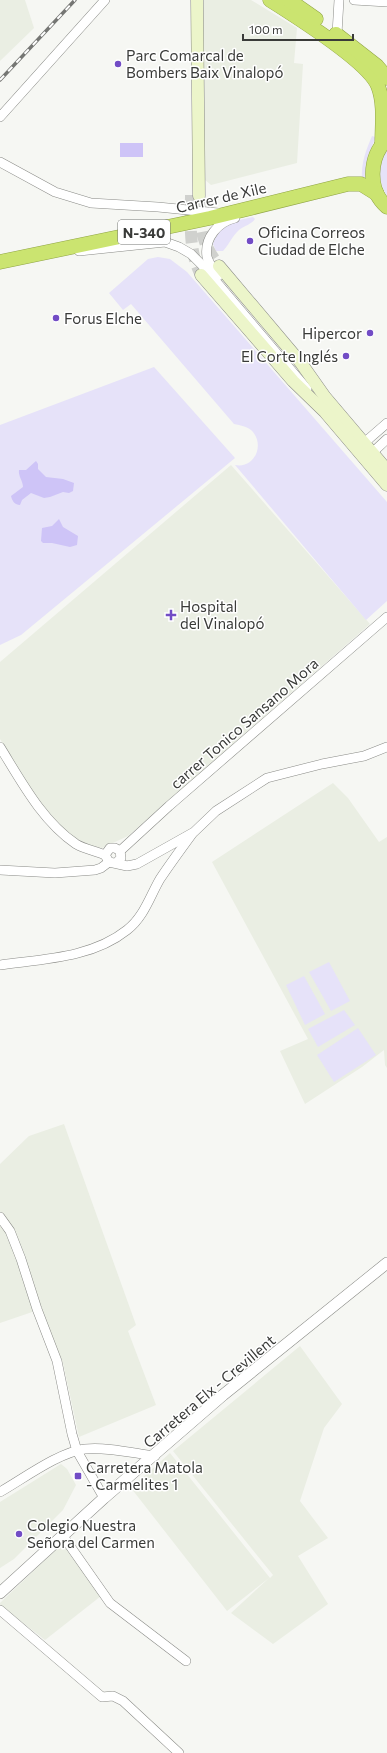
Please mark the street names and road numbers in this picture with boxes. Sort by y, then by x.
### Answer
street label: Carrer de Xile [174,178,268,216]
road number: N-340 [118,220,170,244]
street label: carrer Tonico Sansano Mora [166,654,322,792]
street label: Carretera Elx - Crevillent [139,1331,279,1451]

